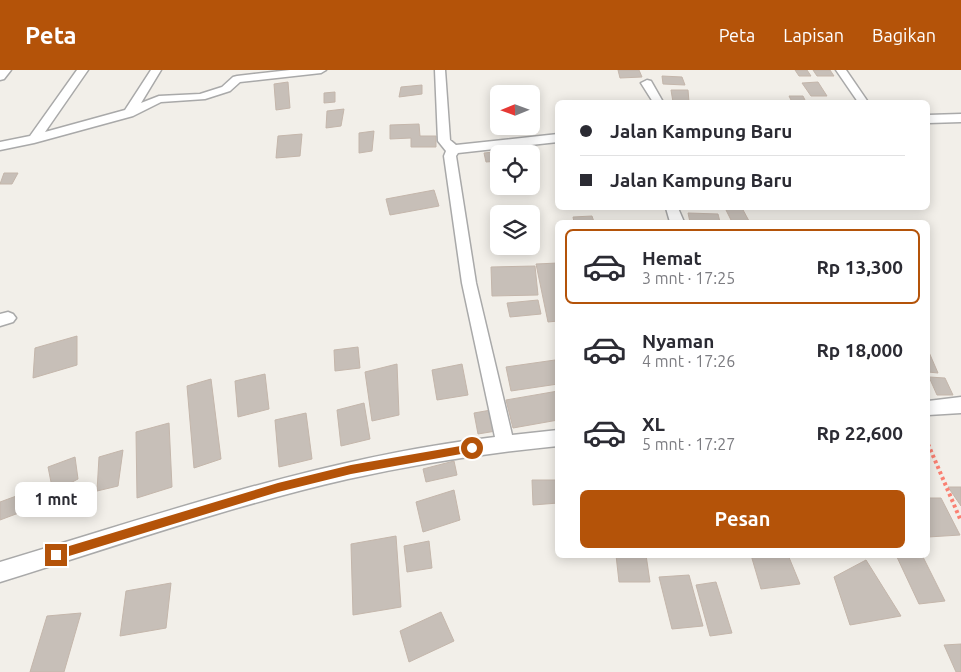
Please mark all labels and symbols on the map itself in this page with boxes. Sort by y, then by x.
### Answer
north arrow [490,85,540,135]
route start [461,437,483,459]
callout: 1 mnt [15,482,97,518]
route end [45,544,67,566]

